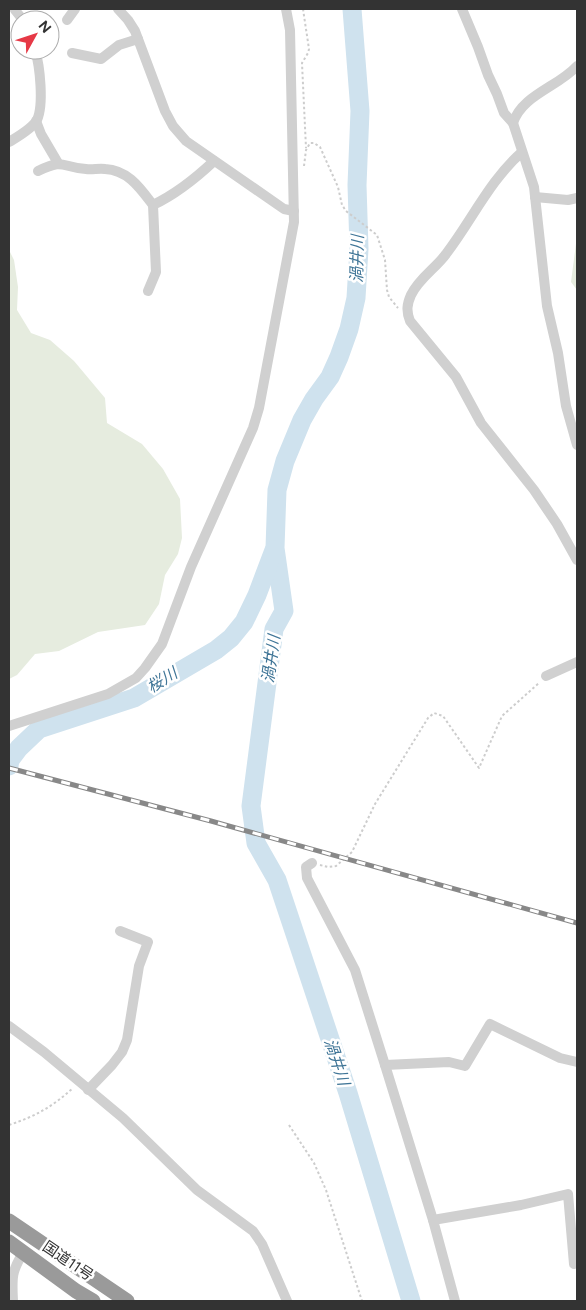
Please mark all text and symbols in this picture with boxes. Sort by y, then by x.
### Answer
north arrow [10,10,60,60]
text: N [35,17,55,37]
water label: 渦井川 [347,233,367,283]
water label: 渦井川 [258,632,284,684]
water label: 桜川 [143,662,182,697]
water label: 渦井川 [321,1036,354,1090]
street label: 国道11号 [39,1237,97,1285]

